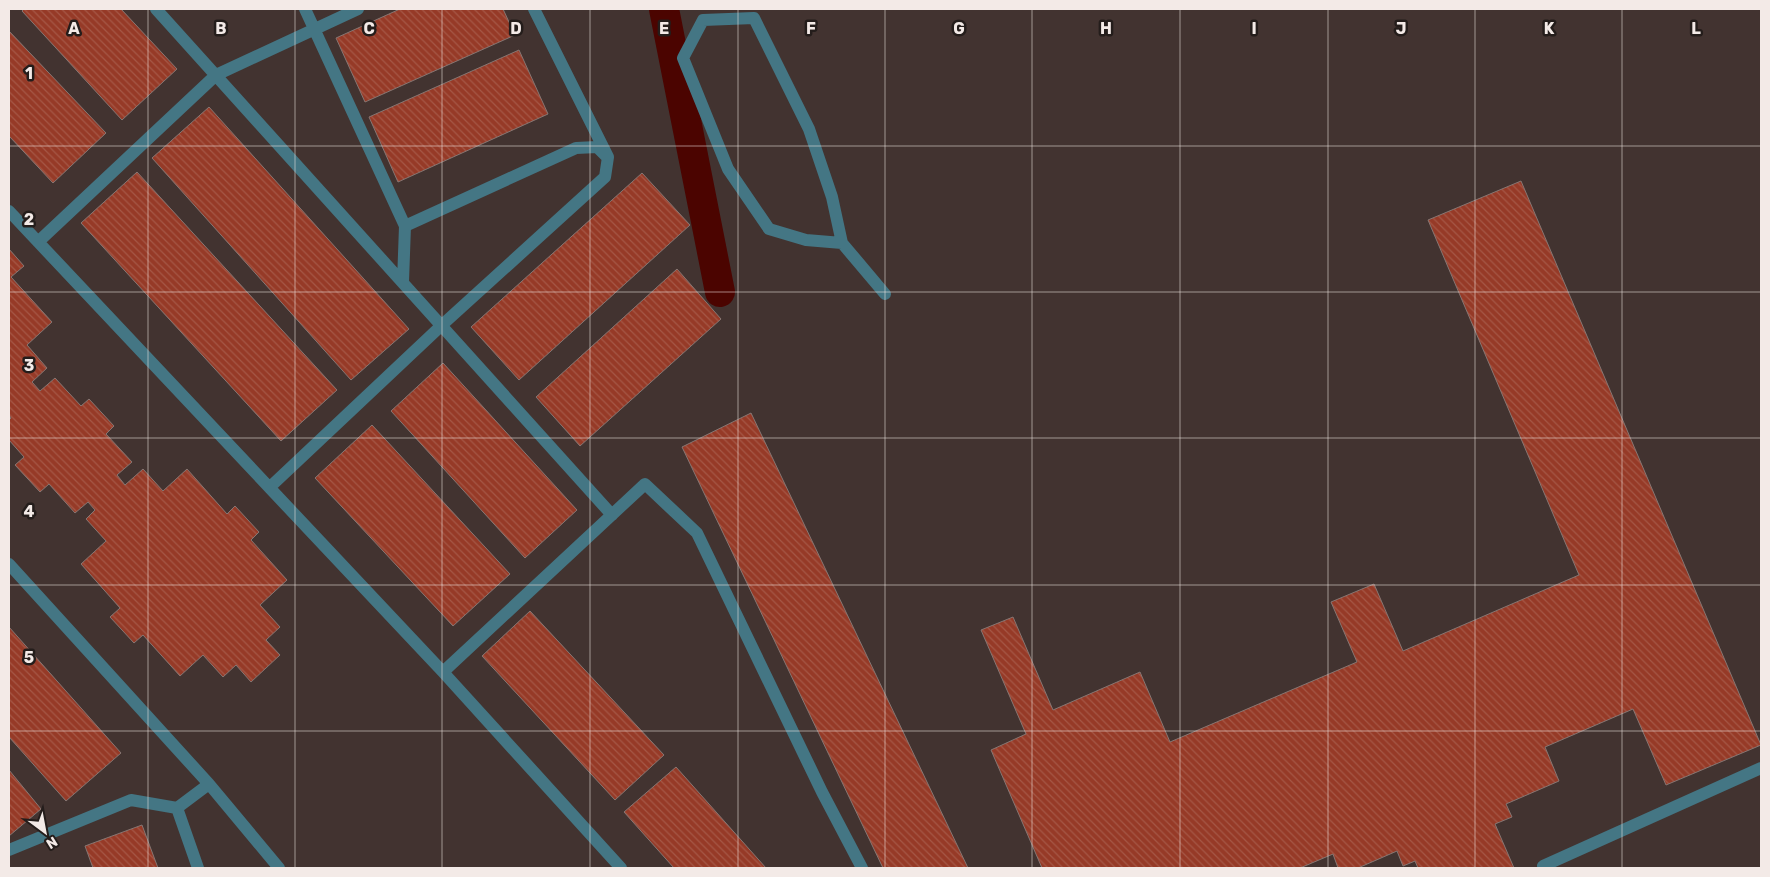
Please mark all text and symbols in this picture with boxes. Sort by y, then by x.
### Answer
text: A [68,19,80,38]
text: B [215,19,227,38]
text: C [363,19,375,38]
text: D [510,19,522,38]
text: E [659,19,669,38]
text: F [806,19,816,38]
text: G [953,19,965,38]
text: H [1100,19,1112,38]
text: I [1251,19,1257,38]
text: J [1396,19,1406,38]
text: K [1544,19,1555,38]
text: L [1691,19,1701,38]
text: 1 [25,64,33,83]
text: 2 [24,210,34,229]
text: 3 [24,356,34,375]
text: 4 [24,502,35,521]
text: 5 [24,648,34,667]
north arrow [20,807,70,857]
text: N [43,833,60,852]

